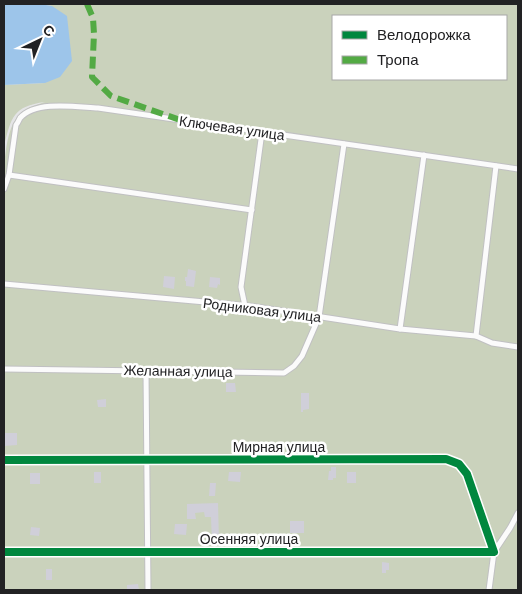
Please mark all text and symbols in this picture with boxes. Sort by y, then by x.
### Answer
north arrow [15,15,65,65]
legend [332,15,507,80]
text: С [39,20,59,41]
text: Велодорожка [377,25,471,45]
text: Тропа [377,50,419,70]
street label: Ключевая улица [178,112,286,144]
street label: Родниковая улица [202,294,322,326]
street label: Желанная улица [123,361,233,381]
street label: Мирная улица [233,438,326,456]
street label: Осенняя улица [200,530,298,548]

